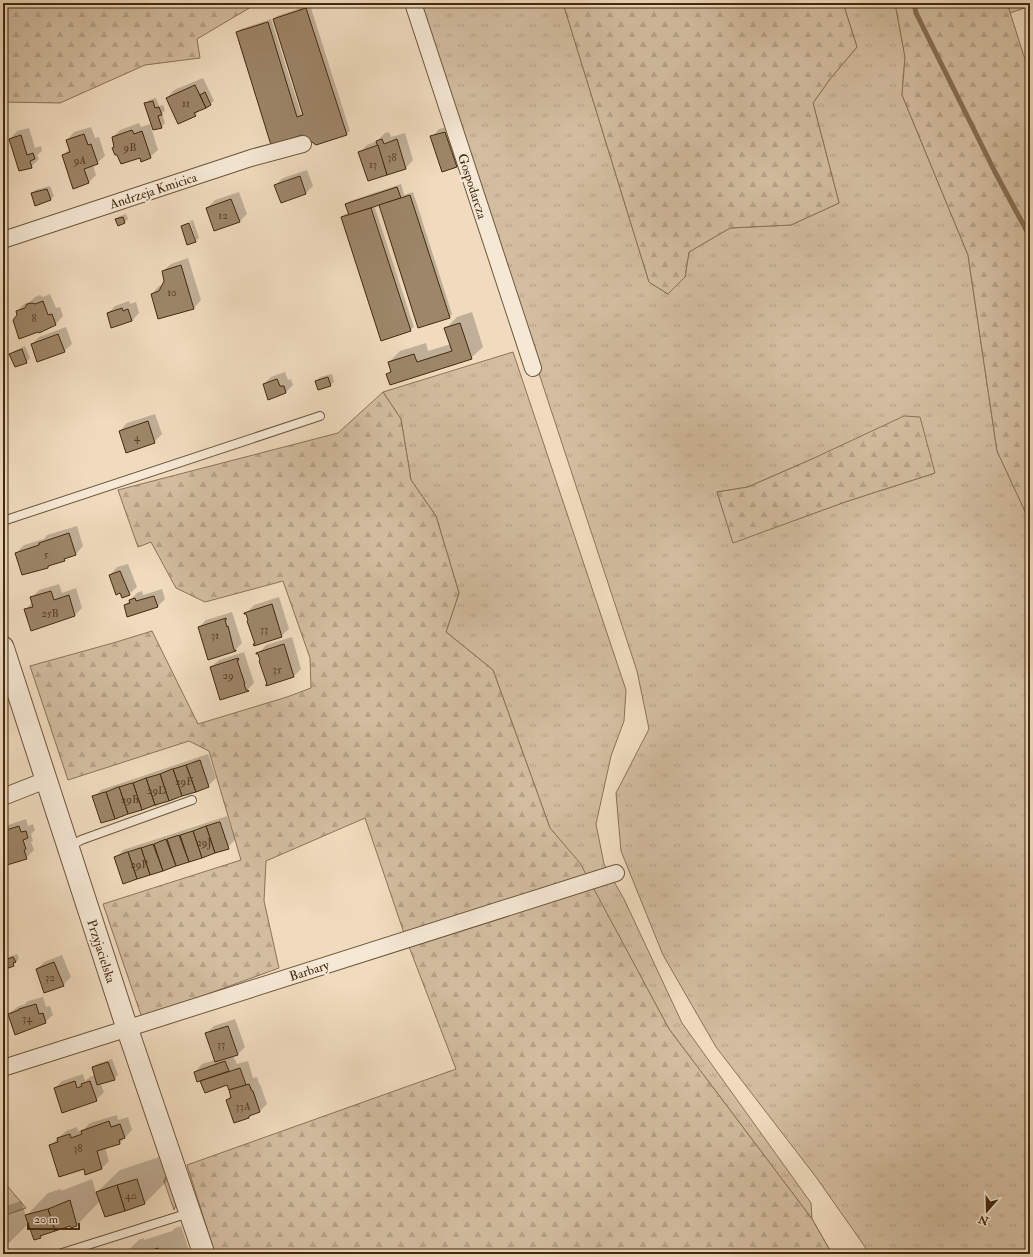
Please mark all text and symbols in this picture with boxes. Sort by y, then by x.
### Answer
house number: 11 [182,97,190,110]
house number: 9B [123,141,136,154]
house number: 38 [387,151,397,164]
street label: Gospodarcza [453,152,490,222]
house number: 9A [73,154,86,167]
house number: 13 [369,158,377,171]
street label: Andrzeja Kmicica [107,169,200,213]
house number: 12 [218,209,228,222]
house number: 10 [167,286,177,299]
house number: 8 [31,312,37,325]
house number: 4 [134,431,141,444]
house number: 5 [44,548,49,561]
house number: 25B [41,607,59,620]
house number: 33 [260,623,268,636]
house number: 31 [211,629,219,642]
house number: 35 [272,663,282,676]
house number: 29 [222,669,234,682]
house number: 29F [175,775,193,788]
house number: 29D [147,784,167,797]
house number: 29B [121,793,139,806]
house number: 29J [196,836,212,850]
house number: 29P [130,858,148,871]
street label: Przyjacielska [82,917,119,986]
street label: Barbary [287,957,332,986]
house number: 32 [45,971,55,984]
house number: 34 [22,1012,33,1025]
house number: 33 [217,1038,225,1051]
house number: 33A [235,1100,251,1113]
house number: 38 [73,1142,83,1155]
house number: 40 [125,1189,137,1202]
north arrow [967,1191,1007,1231]
scale bar [28,1205,79,1231]
text: 20 m [34,1212,59,1227]
text: N [976,1212,992,1228]

